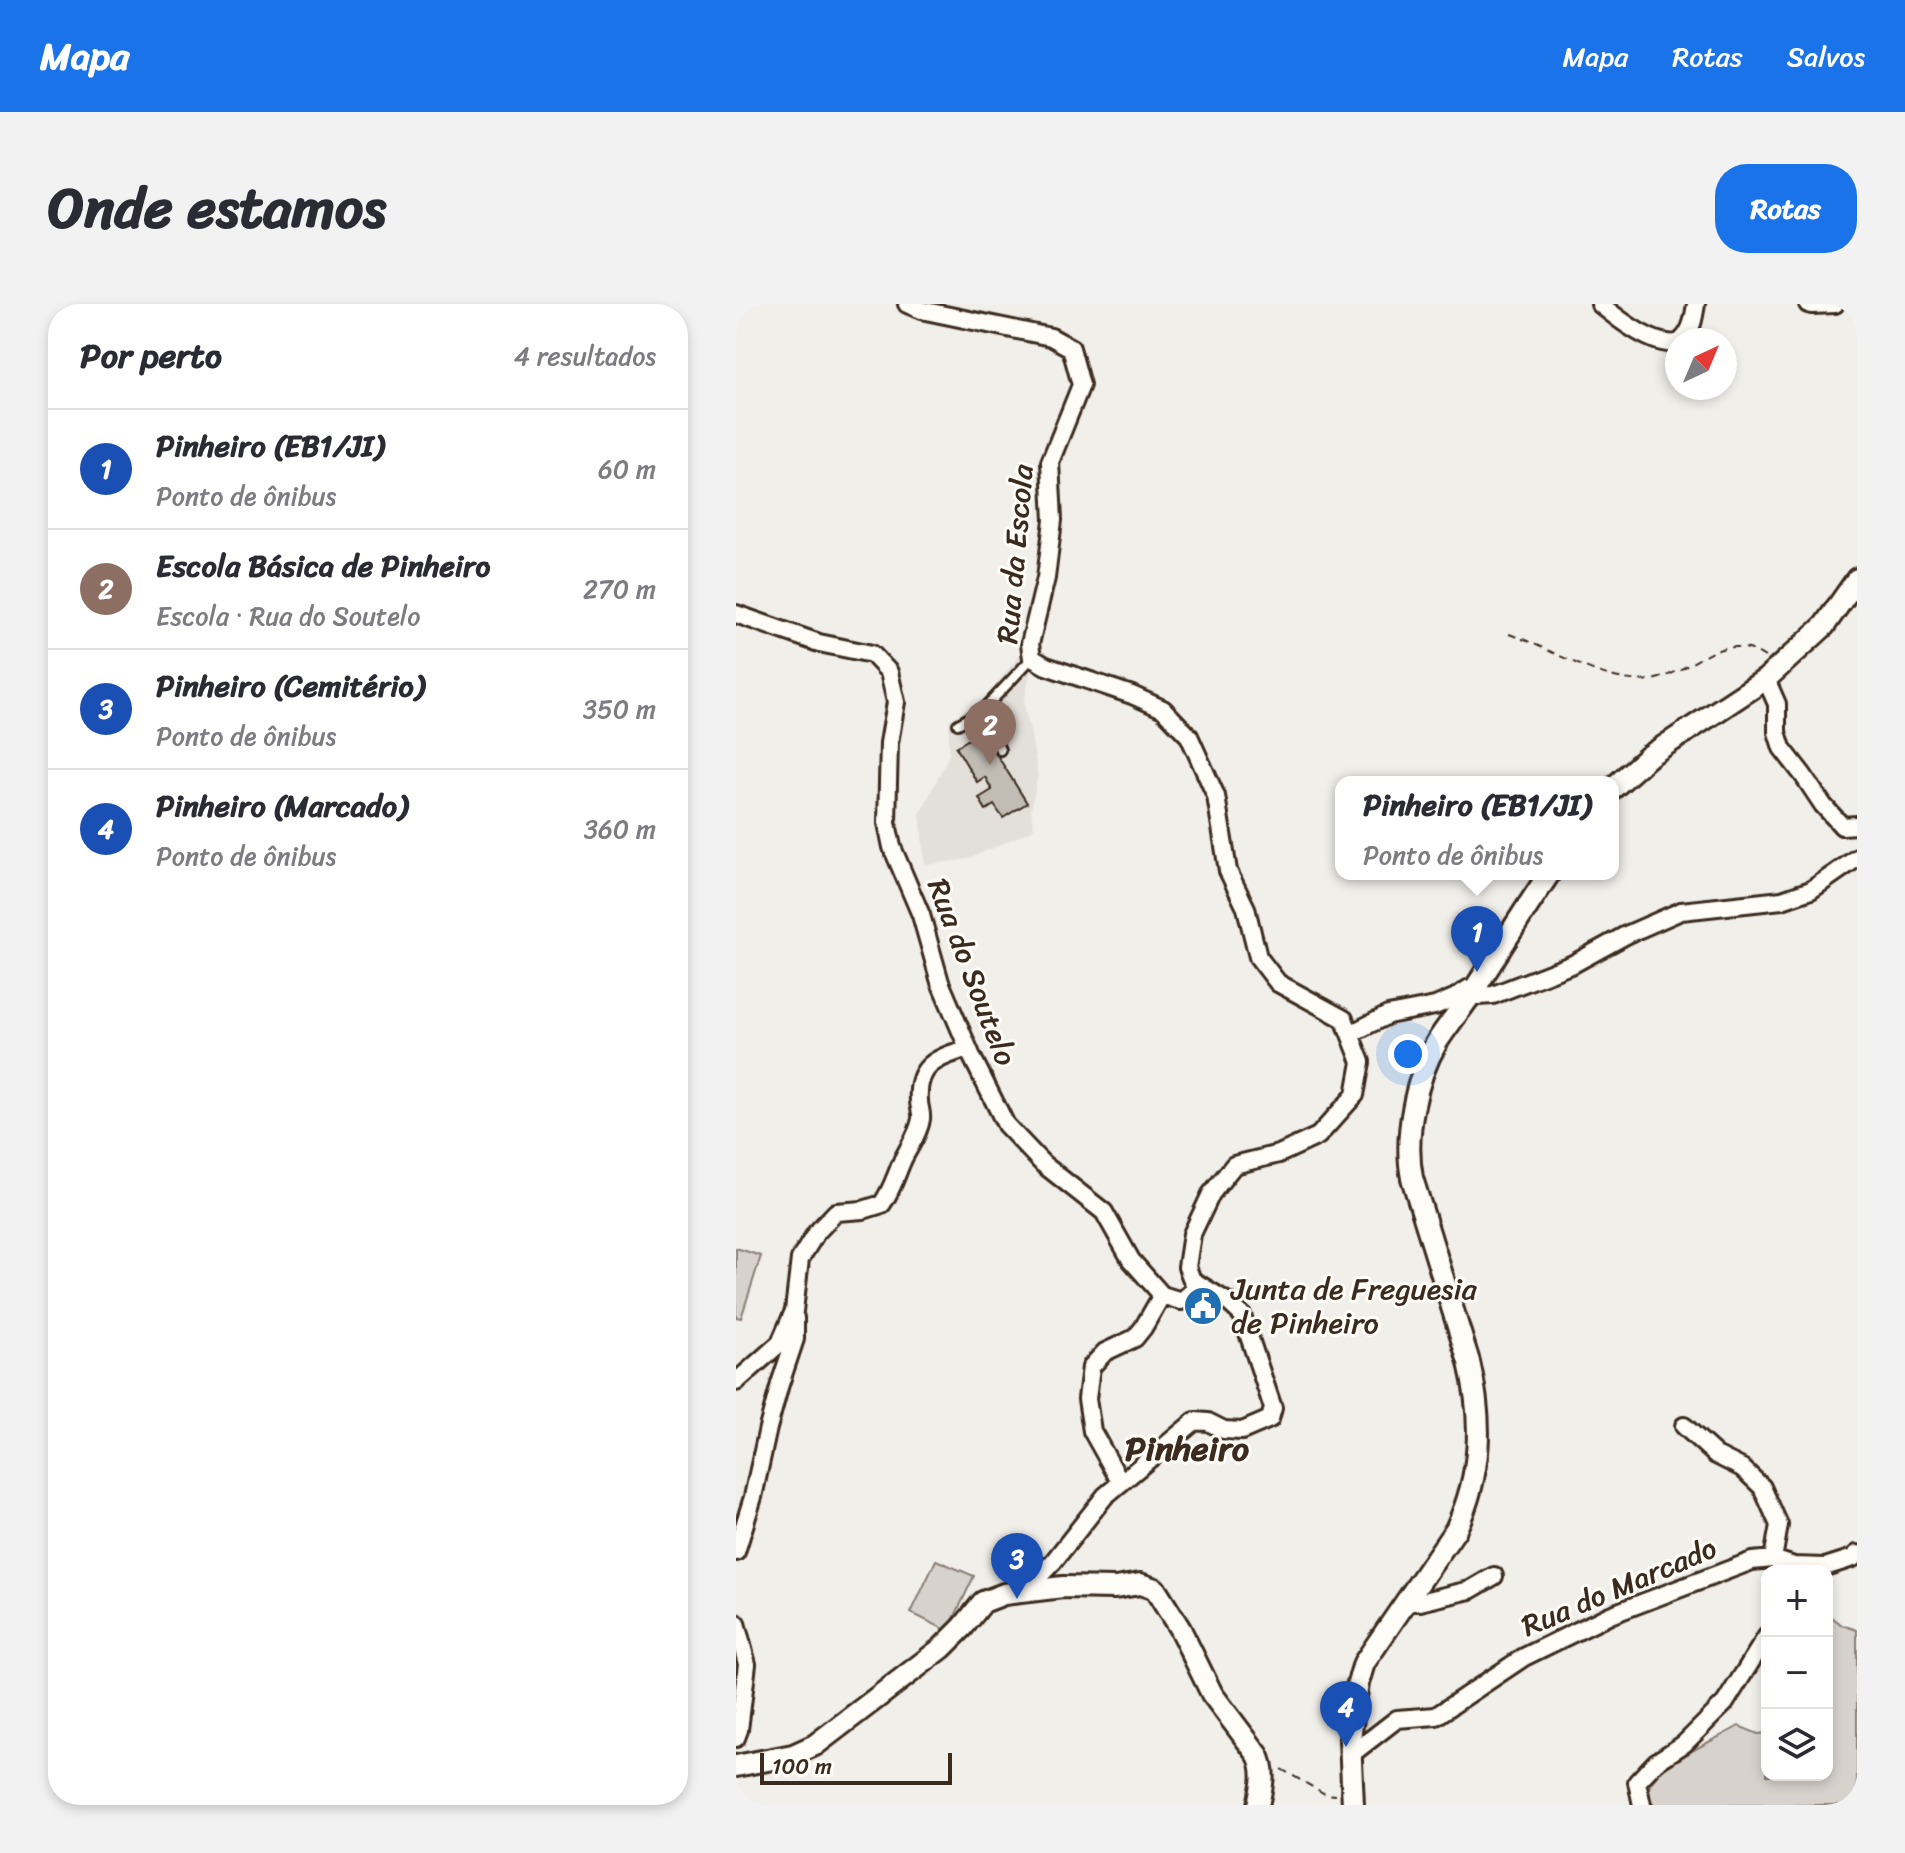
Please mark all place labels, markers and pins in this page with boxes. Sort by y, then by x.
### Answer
pin: 2 [964,699,1016,765]
pin: 1 [1451,906,1503,972]
place label: Junta de Freguesia de Pinheiro [1230,1262,1478,1350]
public building icon: Junta de Freguesia de Pinheiro [1182,1285,1224,1327]
pin: 3 [991,1533,1043,1599]
pin: 4 [1320,1681,1372,1747]

